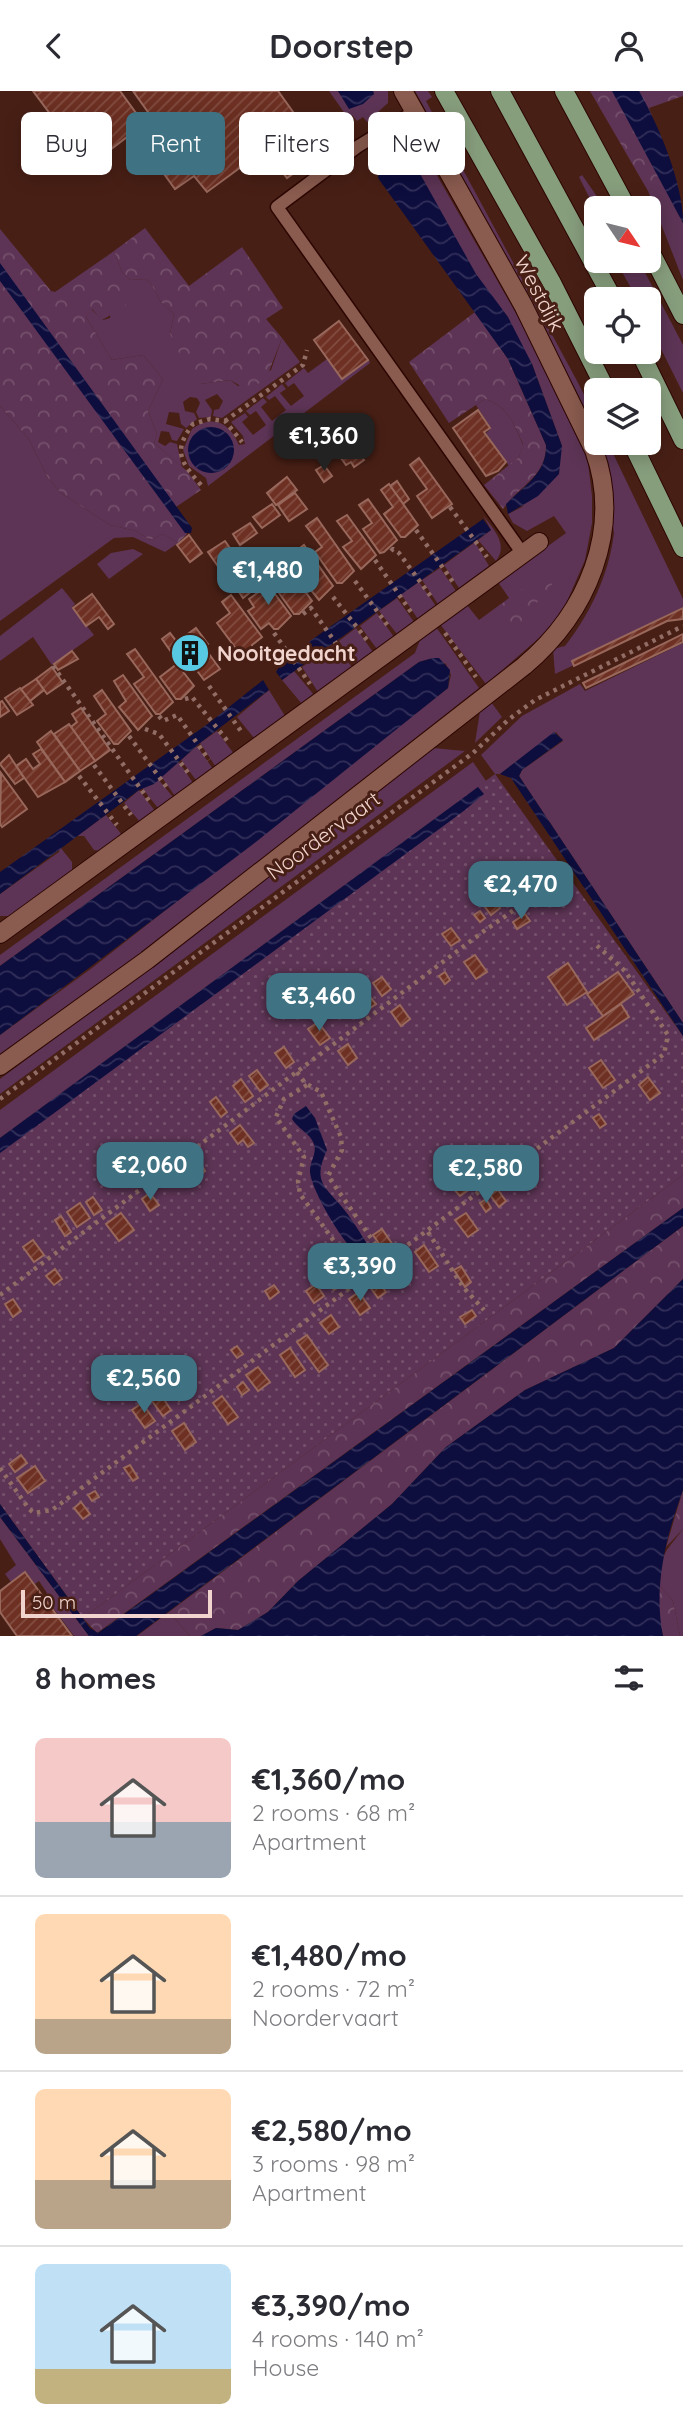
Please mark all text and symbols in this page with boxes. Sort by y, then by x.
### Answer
text: Doorstep [269,26,414,66]
icon: back [35,27,73,65]
icon: person [610,27,648,65]
chip: Buy [21,112,112,175]
chip: Rent [126,112,225,175]
chip: Filters [239,112,354,175]
chip: New [368,112,465,175]
north arrow [584,196,662,273]
map controls [584,196,661,455]
street label: Westdijk [509,250,571,336]
button: locate [584,287,661,364]
button: layers [584,378,661,455]
pin: €1,360 [267,413,381,473]
text: €1,360 [290,421,358,450]
pin: €1,480 [211,547,325,607]
text: €1,480 [233,555,303,584]
building icon: Nooitgedacht [169,632,211,674]
place label: Nooitgedacht [217,640,356,666]
street label: Noordervaart [261,785,385,885]
pin: €2,470 [464,861,578,921]
text: €2,470 [484,869,558,898]
pin: €3,460 [262,974,376,1033]
text: €3,460 [282,981,356,1010]
pin: €2,060 [93,1143,207,1202]
pin: €2,580 [429,1145,543,1205]
text: €2,060 [113,1150,187,1179]
text: €2,580 [449,1153,523,1182]
pin: €3,390 [303,1243,417,1303]
text: €3,390 [324,1251,396,1280]
pin: €2,560 [87,1355,201,1415]
text: €2,560 [107,1363,181,1392]
scale bar [21,1587,212,1619]
text: 50 m [32,1590,76,1614]
text: 8 homes [35,1659,156,1697]
icon: filters [610,1659,648,1697]
text: €1,360/mo [252,1760,405,1798]
icon: home [91,1766,175,1850]
text: 2 rooms · 68 m² [252,1798,415,1827]
text: Apartment [252,1827,366,1856]
text: €1,480/mo [252,1936,407,1974]
icon: home [91,1942,175,2026]
text: 2 rooms · 72 m² [252,1974,415,2003]
text: Noordervaart [252,2003,399,2032]
text: €2,580/mo [252,2111,412,2149]
icon: home [91,2117,175,2201]
text: 3 rooms · 98 m² [252,2149,415,2178]
text: Apartment [252,2178,366,2207]
text: €3,390/mo [252,2286,410,2324]
icon: home [91,2292,175,2376]
text: 4 rooms · 140 m² [252,2324,424,2353]
text: House [252,2353,319,2382]

